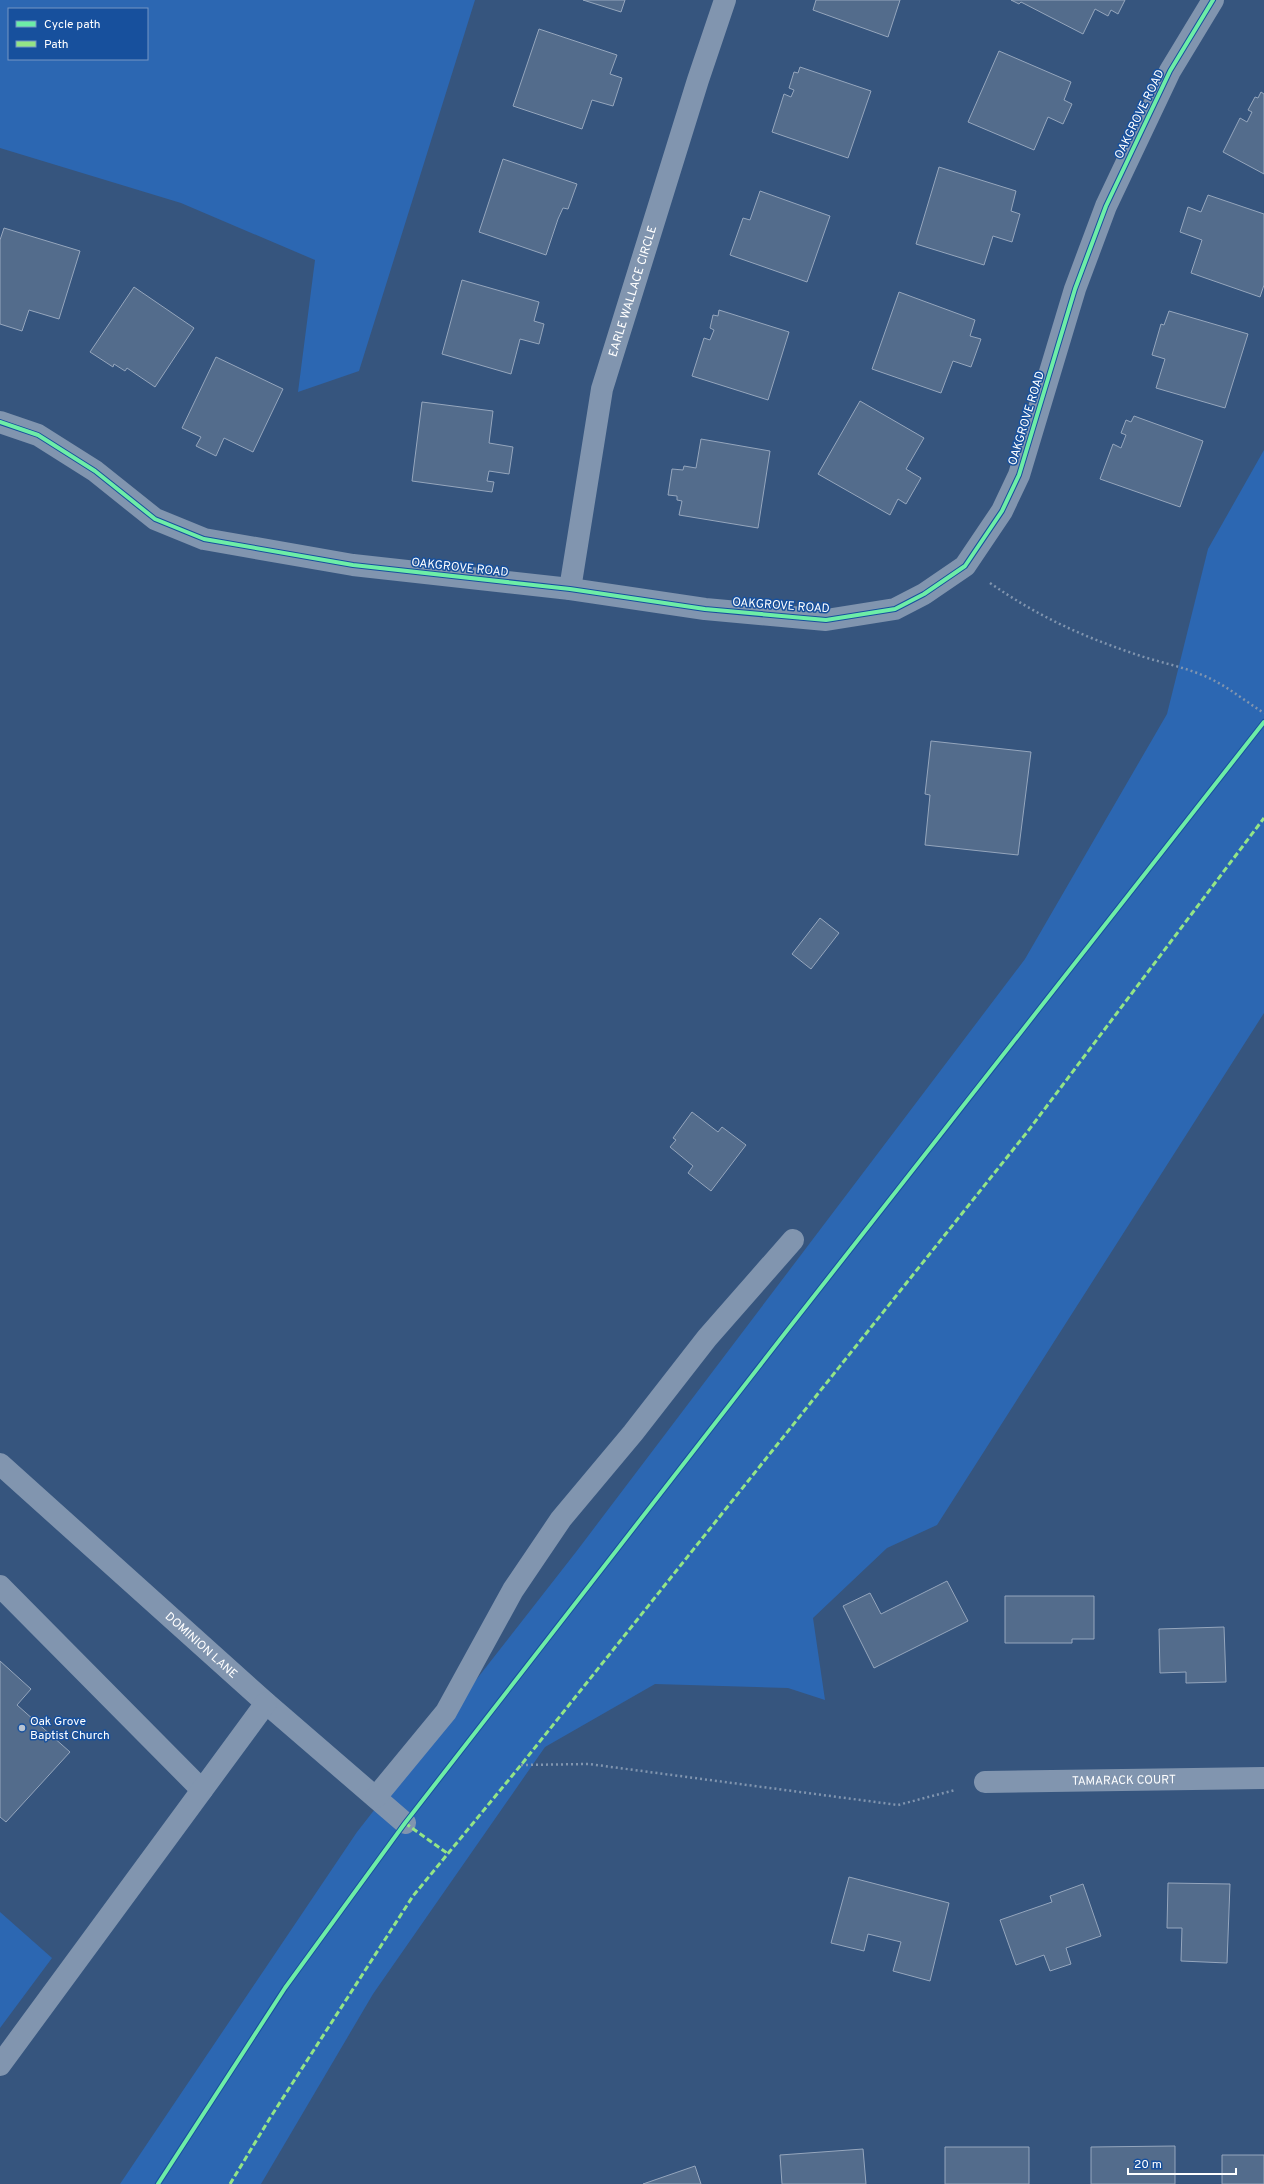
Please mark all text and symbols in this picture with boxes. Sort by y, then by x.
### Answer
legend [8,8,148,60]
text: Cycle path [44,17,101,33]
text: Path [44,37,69,53]
street label: OAKGROVE ROAD [1111,67,1169,162]
street label: EARLE WALLACE CIRCLE [605,224,661,359]
street label: OAKGROVE ROAD [1005,369,1049,467]
street label: OAKGROVE ROAD [410,555,509,581]
street label: OAKGROVE ROAD [732,595,830,617]
street label: DOMINION LANE [161,1609,241,1683]
place label: Oak Grove Baptist Church [30,1714,110,1744]
marker: Oak Grove Baptist Church [17,1723,27,1733]
street label: TAMARACK COURT [1072,1772,1176,1790]
scale bar [1128,2150,1236,2176]
text: 20 m [1134,2157,1162,2173]

